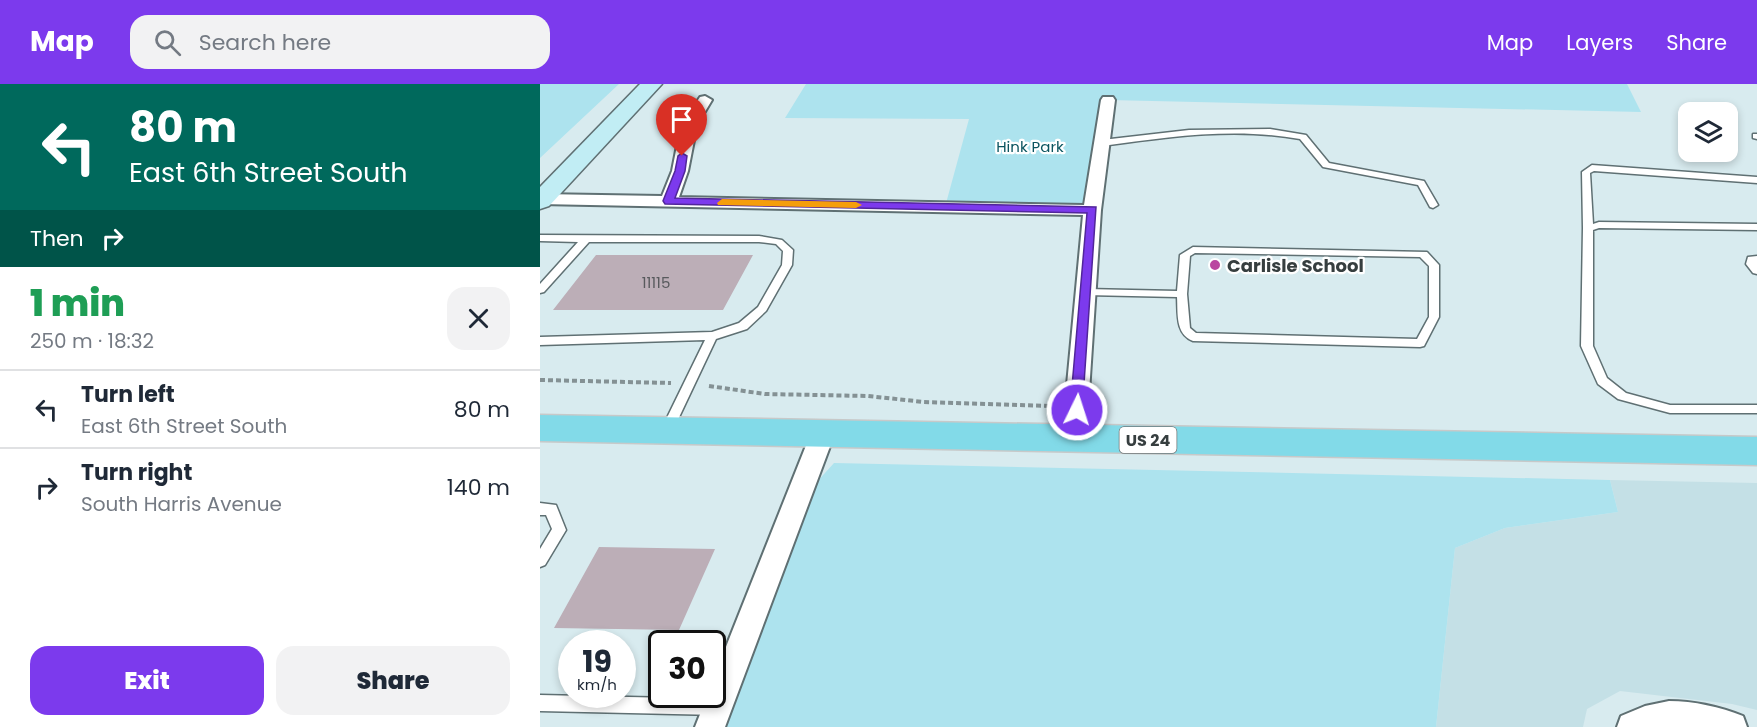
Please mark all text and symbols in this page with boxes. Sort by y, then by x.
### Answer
search box [130,15,550,69]
text: Map [30,22,94,61]
icon: search [151,26,184,59]
text: Search here [199,27,331,58]
text: Map [1487,28,1533,57]
text: Layers [1566,28,1633,57]
text: Share [1666,28,1727,57]
pin [656,94,707,156]
text: 80 m [129,98,237,157]
map controls [1678,102,1738,162]
button: layers [1678,102,1738,162]
icon: arrive [665,103,698,136]
icon: left [30,108,108,186]
park label: Hink Park [996,136,1064,157]
text: East 6th Street South [129,154,407,191]
icon: right [96,222,129,255]
text: Then [30,223,84,254]
place label: Carlisle School [1227,253,1364,278]
marker: Carlisle School [1208,258,1222,272]
house number: 11115 [642,272,670,293]
text: 1 min [30,278,125,329]
button: close [447,287,510,350]
text: 250 m · 18:32 [30,327,154,355]
position arrow [1045,378,1109,442]
text: Turn left [81,379,175,410]
icon: left [30,393,63,426]
text: 80 m [454,394,510,425]
text: East 6th Street South [81,412,287,440]
road number: US 24 [1120,427,1176,453]
text: Turn right [81,457,192,488]
icon: right [30,471,63,504]
text: 140 m [447,472,510,503]
text: South Harris Avenue [81,490,282,518]
speed limit sign: 30 [648,630,726,708]
text: 19 [582,640,612,683]
button: Exit [30,646,264,715]
button: Share [276,646,510,715]
text: km/h [577,674,617,695]

